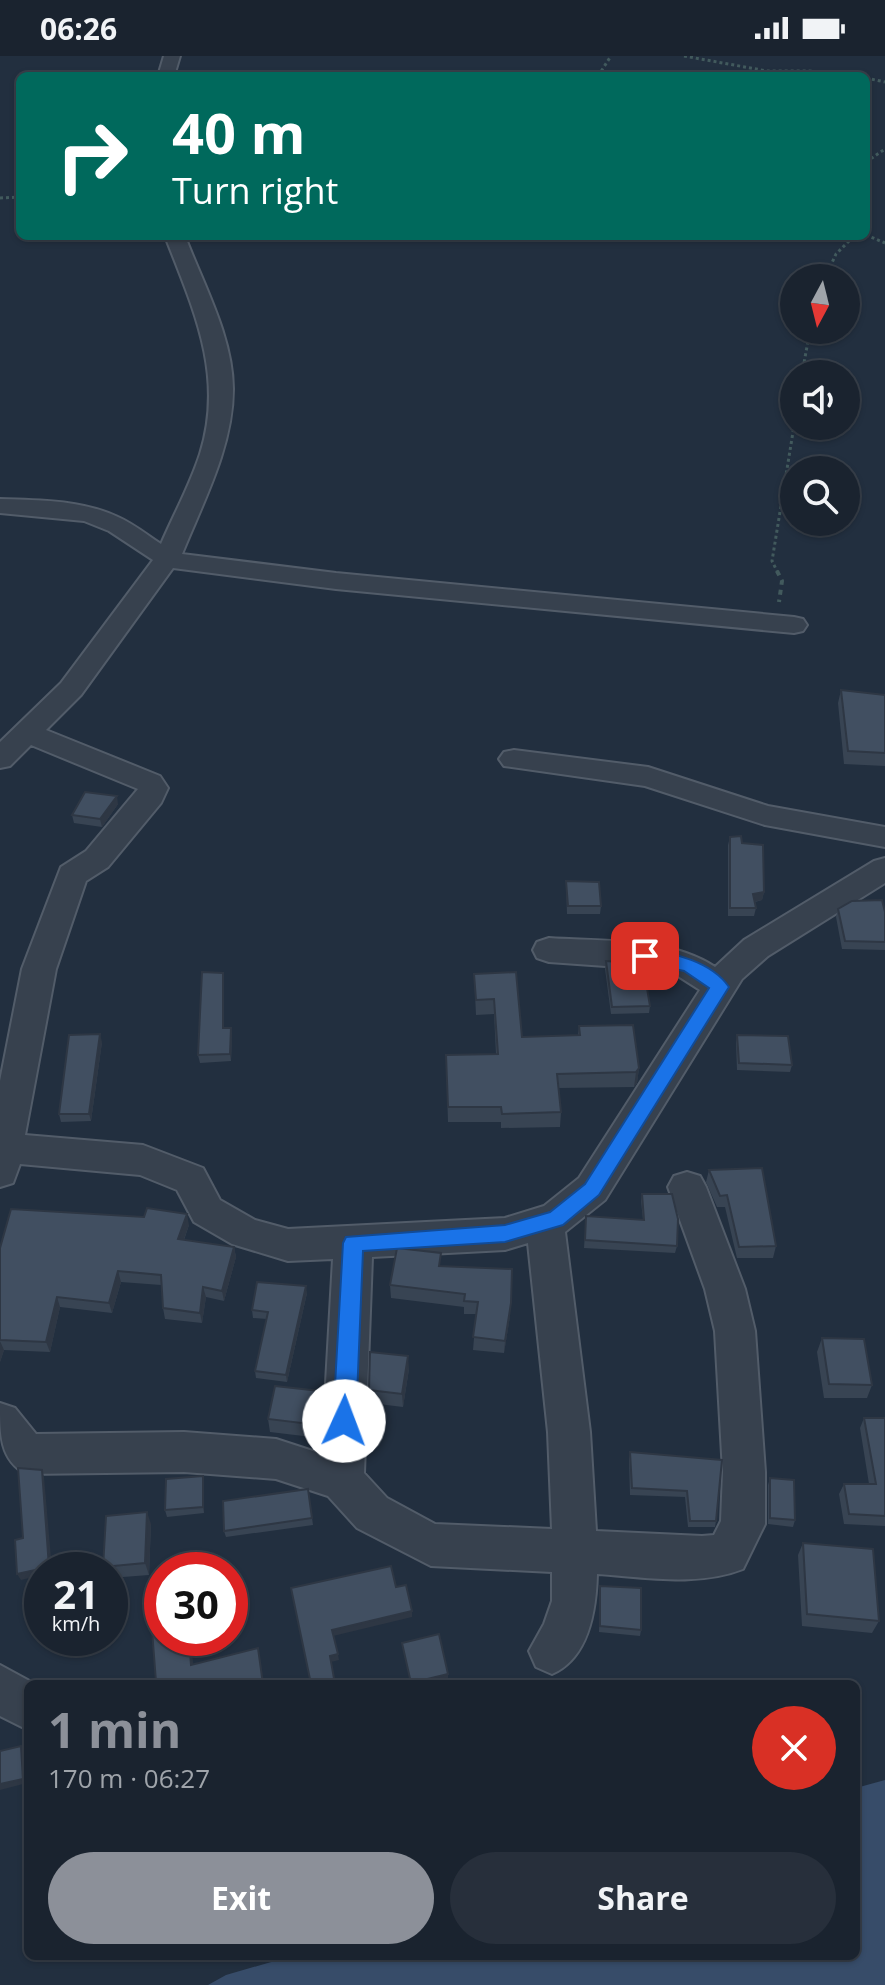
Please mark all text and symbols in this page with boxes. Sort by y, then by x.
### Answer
text: 06:26 [40,8,117,49]
text: 40 m [172,94,306,170]
icon: right [40,104,144,208]
text: Turn right [172,166,338,215]
north arrow [780,264,860,344]
map controls [780,264,860,536]
button: sound [780,360,860,440]
button: search [780,456,860,536]
pin [611,922,679,990]
icon: arrive [623,934,667,978]
position arrow [302,1379,386,1463]
speed limit sign: 30 [144,1552,248,1656]
text: 21 [53,1566,99,1621]
text: km/h [52,1610,100,1637]
text: 1 min [48,1697,181,1762]
button: close [752,1706,836,1790]
text: 170 m · 06:27 [48,1760,210,1796]
button: Exit [48,1852,434,1944]
button: Share [450,1852,836,1944]

